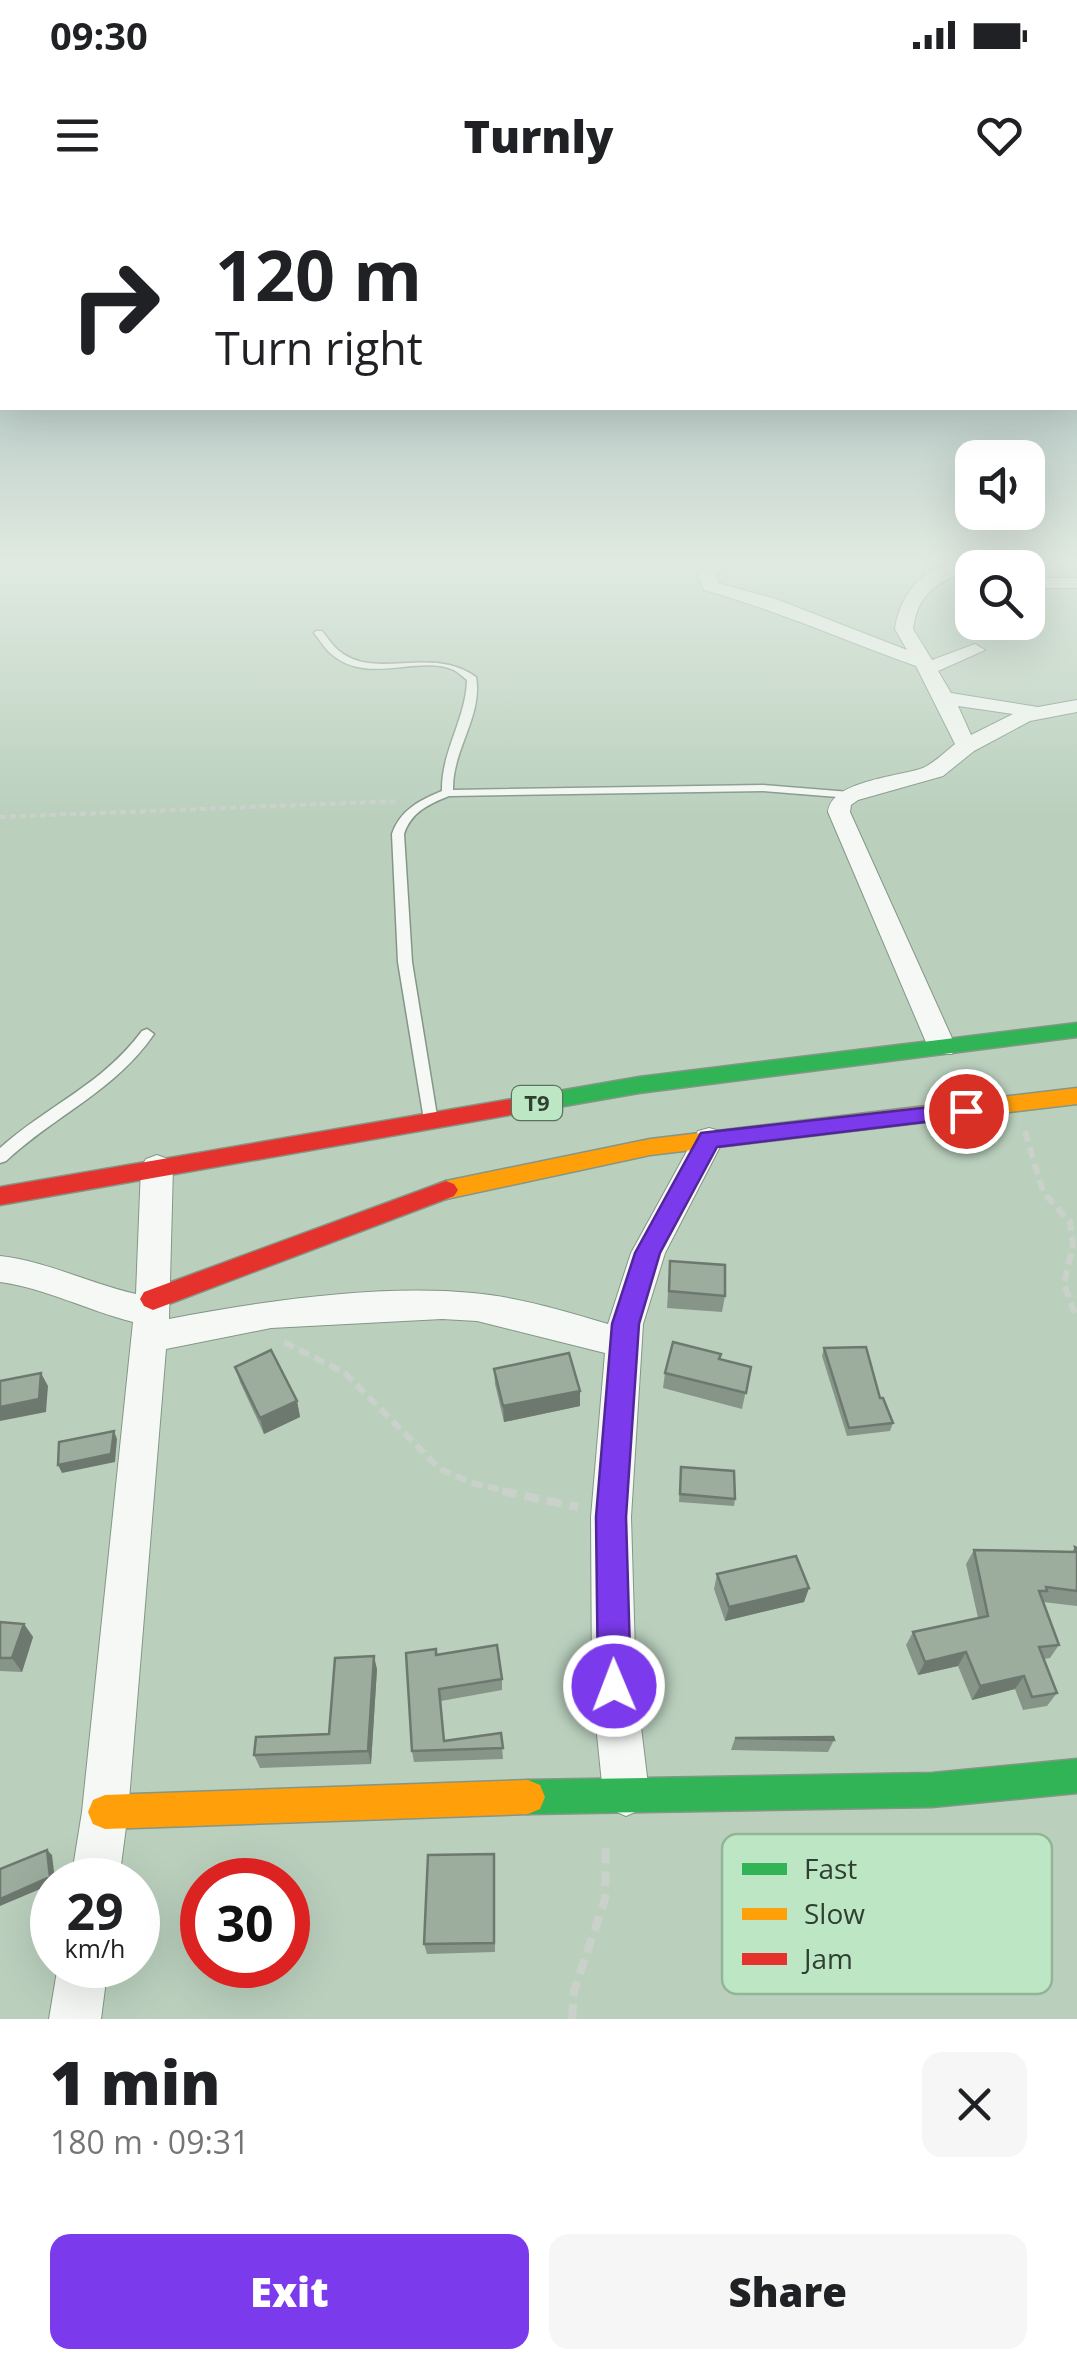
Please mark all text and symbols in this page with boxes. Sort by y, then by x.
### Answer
text: 09:30 [50,9,148,61]
text: Turnly [464,105,614,166]
icon: menu [50,108,105,163]
icon: heart [972,108,1027,163]
text: 120 m [215,226,422,322]
icon: right [50,240,180,370]
text: Turn right [215,317,423,378]
map controls [955,440,1045,640]
button: sound [955,440,1045,530]
button: search [955,550,1045,640]
pin [924,1069,1009,1154]
icon: arrive [939,1084,994,1139]
road number: T9 [512,1086,562,1120]
position arrow [562,1634,666,1738]
legend [722,1834,1052,1994]
text: Fast [804,1849,857,1887]
speed limit sign: 30 [180,1858,310,1988]
text: 29 [66,1877,124,1945]
text: Slow [804,1894,865,1932]
text: km/h [65,1931,125,1965]
text: Jam [801,1939,853,1977]
text: 1 min [50,2041,220,2123]
button: close [922,2052,1027,2157]
text: 180 m · 09:31 [50,2120,249,2163]
button: Exit [50,2234,529,2349]
button: Share [549,2234,1027,2349]

